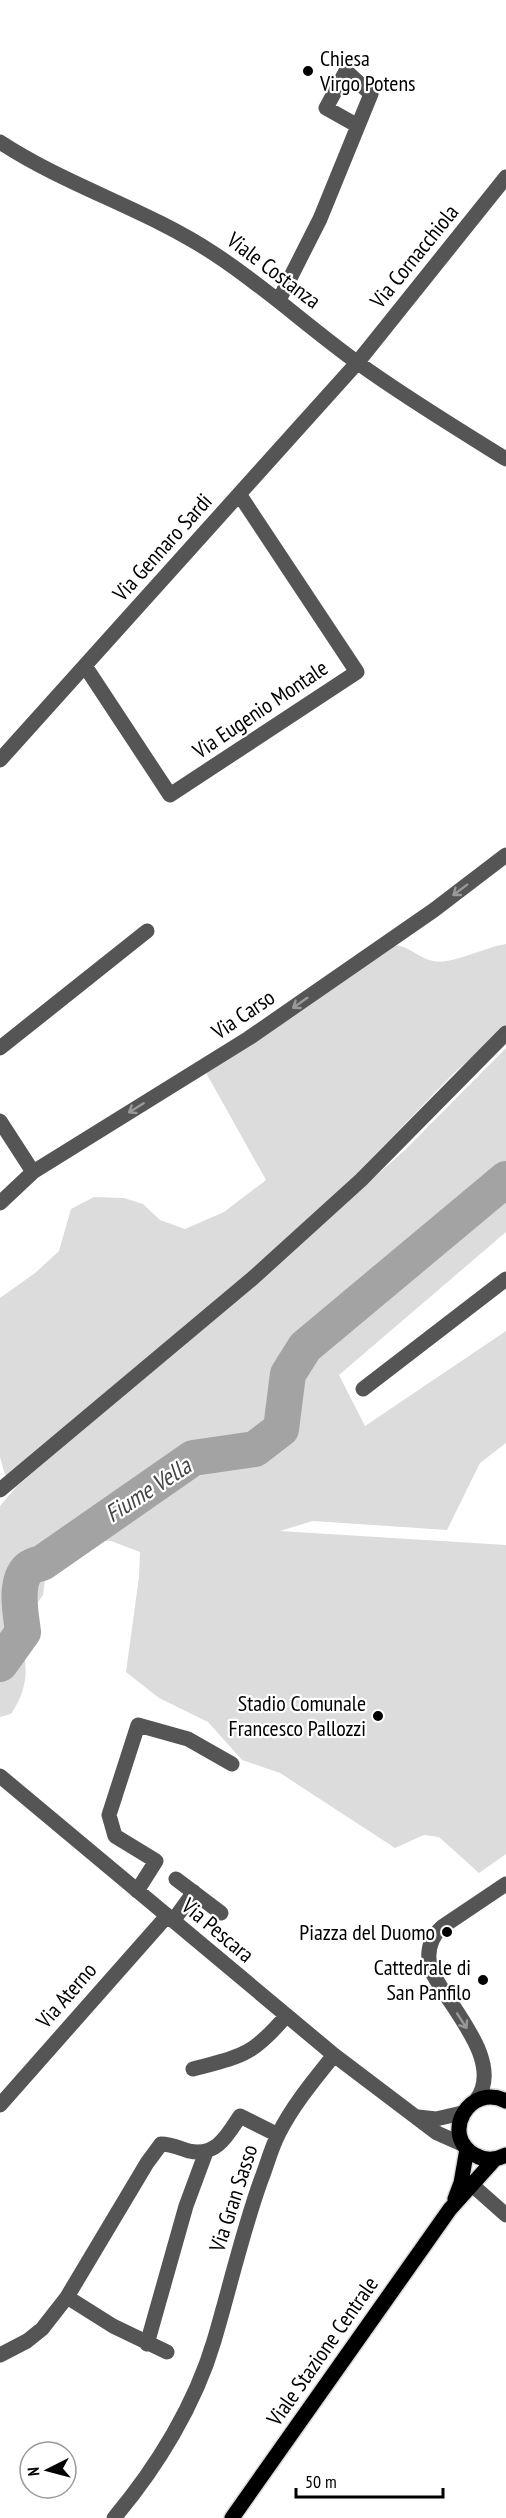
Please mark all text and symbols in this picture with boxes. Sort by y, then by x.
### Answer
place label: Chiesa Virgo Potens [319,44,416,97]
marker: Chiesa Virgo Potens [301,64,315,78]
street label: Via Cornacchiola [363,199,464,314]
street label: Viale Costanza [221,225,326,314]
street label: Via Gennaro Sardi [106,487,218,607]
street label: Via Eugenio Montale [186,654,333,765]
one-way arrow [452,884,468,897]
street label: Via Carso [205,983,280,1046]
one-way arrow [292,996,309,1009]
one-way arrow [128,1102,145,1114]
water label: Fiume Vella [99,1450,198,1529]
place label: Stadio Comunale Francesco Pallozzi [229,1689,366,1742]
marker: Stadio Comunale Francesco Pallozzi [371,1709,385,1723]
street label: Via Pescara [175,1891,260,1968]
place label: Piazza del Duomo [299,1918,435,1946]
marker: Piazza del Duomo [440,1925,454,1939]
place label: Cattedrale di San Panfilo [374,1953,471,2006]
street label: Via Aterno [29,1956,102,2034]
marker: Cattedrale di San Panfilo [476,1973,490,1987]
one-way arrow [455,2013,468,2030]
street label: Via Gran Sasso [202,2141,263,2256]
street label: Viale Stazione Centrale [260,2271,384,2432]
north arrow [18,2440,78,2500]
scale bar [296,2461,443,2499]
text: N [23,2466,43,2477]
text: 50 m [305,2470,337,2493]

